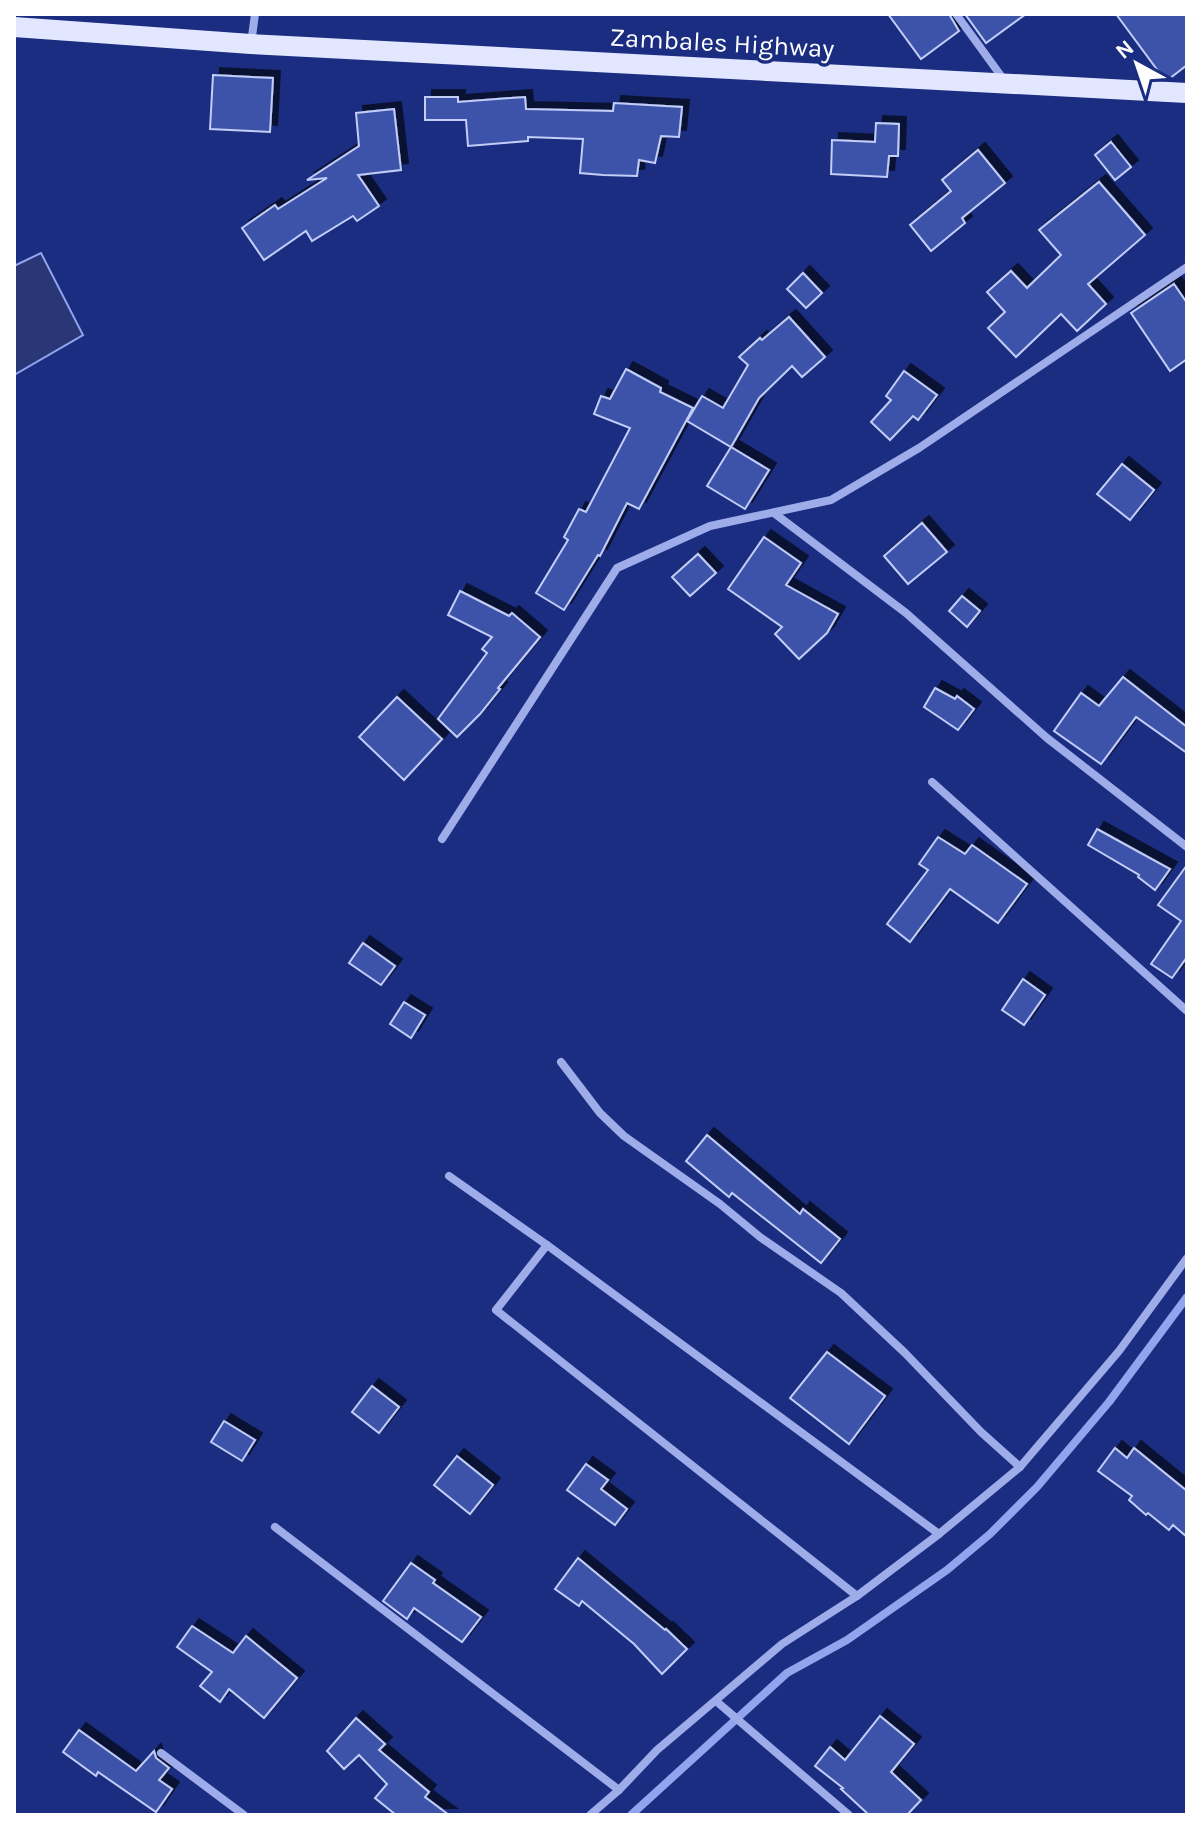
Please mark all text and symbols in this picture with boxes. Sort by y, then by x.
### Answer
street label: Zambales Highway [609,22,835,64]
north arrow [1097,24,1177,104]
text: N [1110,34,1139,64]

